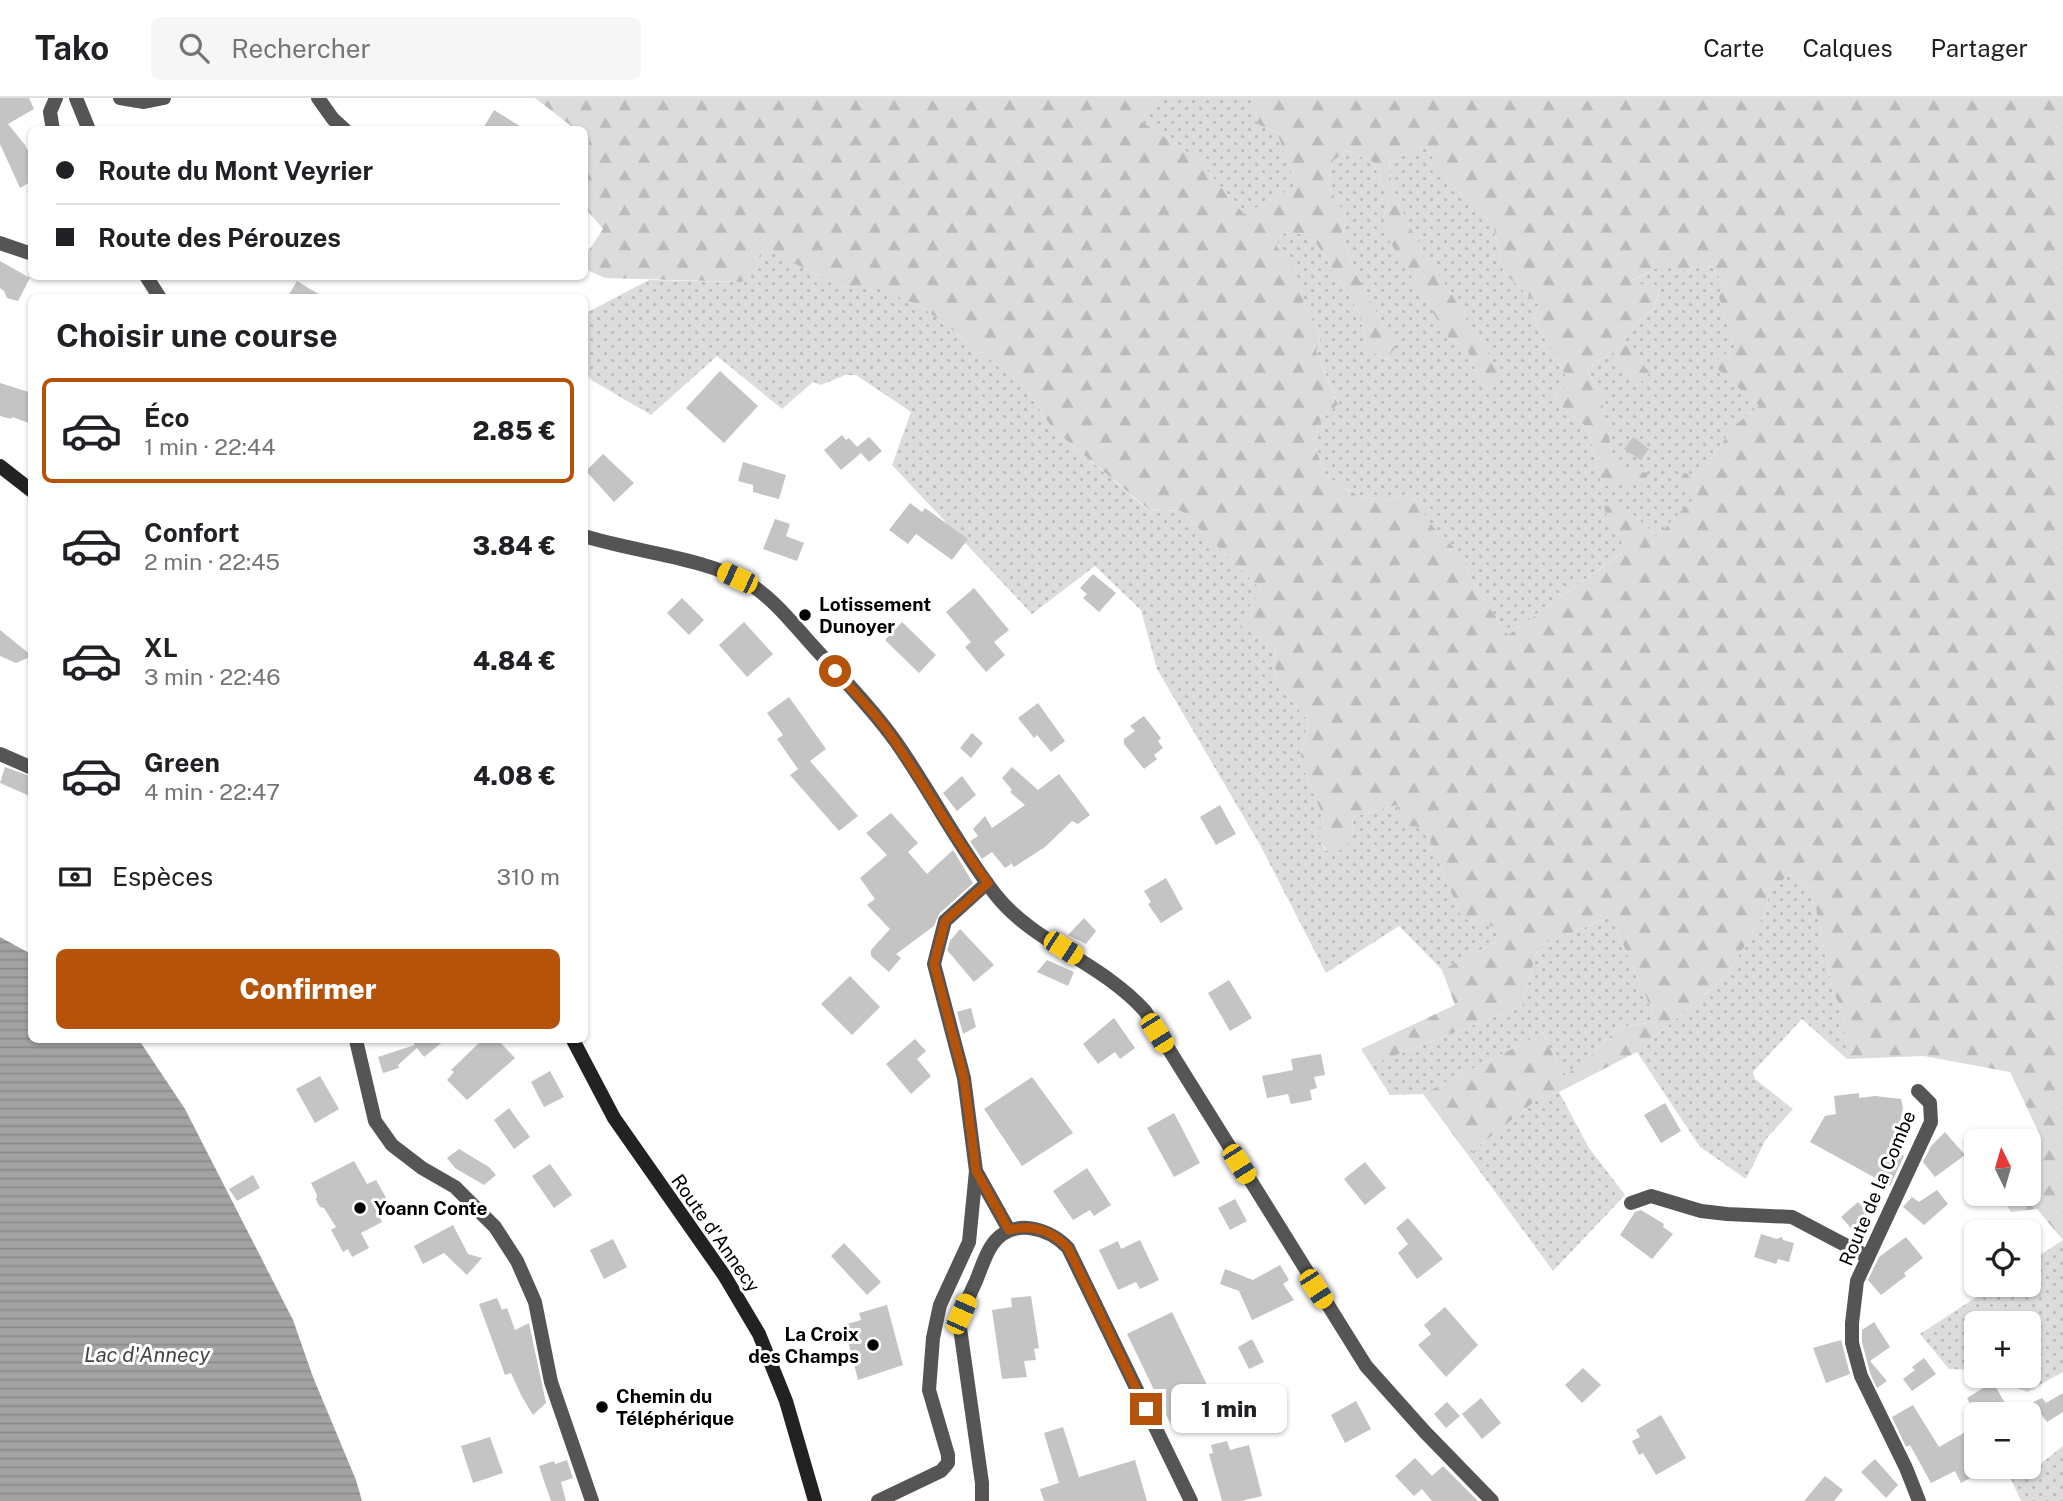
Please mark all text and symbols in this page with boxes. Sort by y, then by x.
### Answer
search box [151,17,641,80]
text: Tako [35,29,109,67]
icon: search [175,29,213,67]
text: Rechercher [231,33,371,64]
text: Carte [1703,34,1764,62]
text: Calques [1802,34,1893,62]
text: Partager [1931,34,2028,62]
text: Route du Mont Veyrier [98,155,373,186]
text: Route des Pérouzes [98,222,341,253]
text: Choisir une course [56,317,338,354]
icon: car [60,399,123,462]
text: Éco [144,402,190,433]
text: 2.85 € [473,415,556,446]
text: 1 min · 22:44 [144,433,276,460]
icon: car [60,514,123,577]
text: Confort [144,517,240,548]
text: 3.84 € [473,530,556,561]
text: 2 min · 22:45 [144,548,280,575]
car [714,560,761,596]
place label: Lotissement Dunoyer [819,593,931,637]
marker: Lotissement Dunoyer [797,607,813,623]
icon: car [60,629,123,692]
text: XL [144,632,178,663]
text: 4.84 € [473,645,556,676]
route start [819,655,851,687]
text: 3 min · 22:46 [144,663,281,690]
icon: car [60,744,123,807]
text: Green [144,747,220,778]
text: 4.08 € [473,760,556,791]
text: 4 min · 22:47 [144,778,280,805]
icon: cash [56,858,94,896]
text: Espèces [112,861,213,892]
text: 310 m [497,863,560,890]
car [1040,928,1087,968]
button: Confirmer [56,949,560,1029]
car [1137,1010,1178,1056]
street label: Route de la Combe [1834,1107,1920,1269]
north arrow [1964,1129,2040,1206]
map controls [1964,1129,2041,1479]
car [1219,1141,1260,1187]
street label: Route d'Annecy [667,1170,765,1296]
place label: Yoann Conte [374,1197,487,1219]
marker: Yoann Conte [352,1200,368,1216]
button: locate [1964,1220,2041,1297]
car [1296,1266,1337,1312]
car [943,1291,980,1337]
button: + [1964,1311,2041,1388]
place label: La Croix des Champs [748,1323,859,1367]
marker: La Croix des Champs [865,1337,881,1353]
water label: Lac d'Annecy [84,1342,210,1367]
callout: 1 min [1170,1384,1286,1434]
place label: Chemin du Téléphérique [616,1385,734,1429]
route end [1130,1393,1162,1425]
text: 1 min [1201,1395,1257,1422]
marker: Chemin du Téléphérique [594,1399,610,1415]
button: − [1964,1402,2041,1479]

